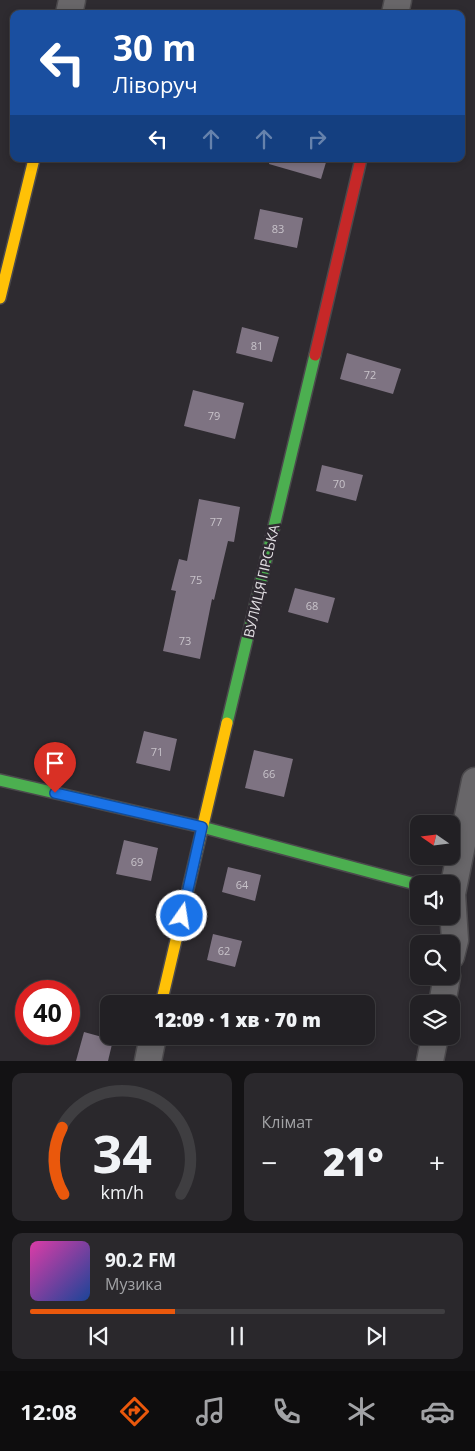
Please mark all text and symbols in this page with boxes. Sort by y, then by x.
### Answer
text: 30 m [113,24,196,71]
icon: left [30,30,95,95]
text: Ліворуч [113,69,198,99]
icon: left [144,125,172,153]
icon: ahead [197,125,225,153]
icon: ahead [250,125,278,153]
icon: right [303,125,331,153]
house number: 83 [272,221,284,236]
house number: 81 [251,338,263,353]
house number: 72 [364,367,376,382]
house number: 79 [208,408,220,423]
house number: 70 [333,476,345,491]
house number: 77 [210,514,222,529]
street label: ВУЛИЦЯ ГІРСЬКА [239,522,283,639]
house number: 75 [190,572,202,587]
house number: 68 [306,598,318,613]
house number: 73 [179,633,191,648]
pin [34,742,76,793]
house number: 71 [151,744,163,759]
icon: arrive [41,749,69,777]
house number: 66 [263,766,275,781]
north arrow [410,815,460,865]
map controls [410,815,460,1045]
house number: 69 [131,854,143,869]
button: sound [410,875,460,925]
house number: 64 [236,877,249,892]
position arrow [155,889,207,941]
button: search [410,935,460,985]
house number: 62 [218,943,230,958]
speed limit sign: 40 [15,980,80,1045]
button: layers [410,995,460,1045]
text: 12:09 · 1 хв · 70 m [154,1007,321,1033]
text: Клімат [262,1111,313,1133]
text: 34 [92,1117,151,1188]
text: 21° [323,1135,384,1187]
text: − [262,1143,278,1181]
text: + [429,1143,445,1181]
text: km/h [100,1180,143,1204]
text: 90.2 FM [105,1247,176,1273]
text: Музика [105,1273,162,1295]
icon: previous [85,1322,113,1350]
icon: pause [223,1322,251,1350]
icon: next [362,1322,390,1350]
icon: directions [117,1394,152,1429]
icon: music [193,1394,228,1429]
icon: phone [269,1394,304,1429]
icon: climate [344,1394,379,1429]
icon: car [420,1394,455,1429]
text: 12:08 [20,1396,77,1426]

